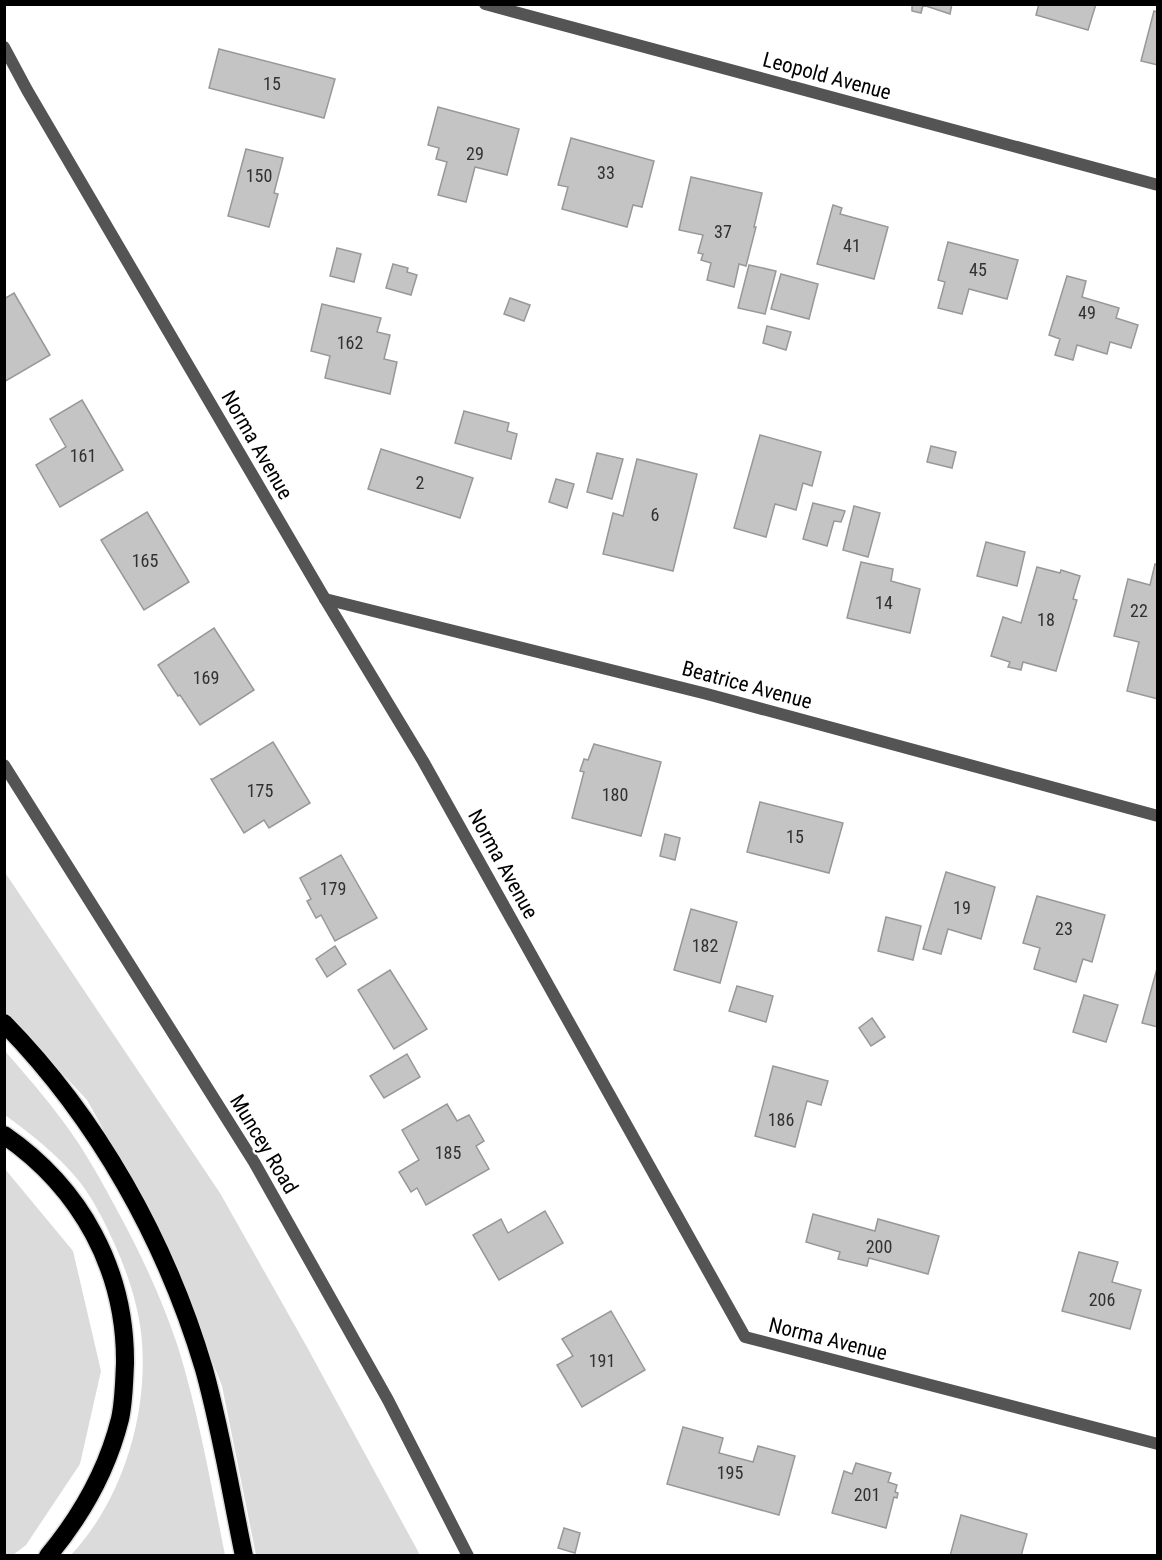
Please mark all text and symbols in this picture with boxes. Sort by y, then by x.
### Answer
street label: Leopold Avenue [760,47,894,105]
house number: 15 [263,73,281,94]
house number: 29 [466,143,484,164]
house number: 33 [597,162,615,183]
house number: 150 [246,165,272,186]
house number: 37 [714,221,732,242]
house number: 41 [843,235,861,256]
house number: 45 [969,259,987,280]
house number: 49 [1078,302,1096,323]
house number: 162 [337,332,363,353]
street label: Norma Avenue [216,387,298,504]
house number: 161 [70,445,96,466]
house number: 2 [416,472,425,493]
house number: 6 [651,504,659,525]
house number: 165 [132,550,158,571]
house number: 14 [875,592,893,613]
house number: 22 [1130,600,1148,621]
house number: 18 [1037,609,1055,630]
street label: Beatrice Avenue [679,656,815,714]
house number: 169 [193,667,219,688]
house number: 175 [247,780,273,801]
house number: 180 [602,784,628,805]
street label: Norma Avenue [463,805,543,923]
house number: 15 [786,826,804,847]
house number: 179 [320,878,346,899]
house number: 19 [953,897,971,918]
house number: 23 [1055,918,1073,939]
house number: 182 [692,935,718,956]
street label: Muncey Road [225,1090,303,1198]
house number: 186 [768,1109,794,1130]
house number: 185 [435,1142,461,1163]
house number: 200 [866,1236,892,1257]
house number: 206 [1089,1289,1115,1310]
street label: Norma Avenue [766,1313,890,1365]
house number: 191 [589,1350,615,1371]
house number: 195 [717,1462,743,1483]
house number: 201 [854,1484,880,1505]

